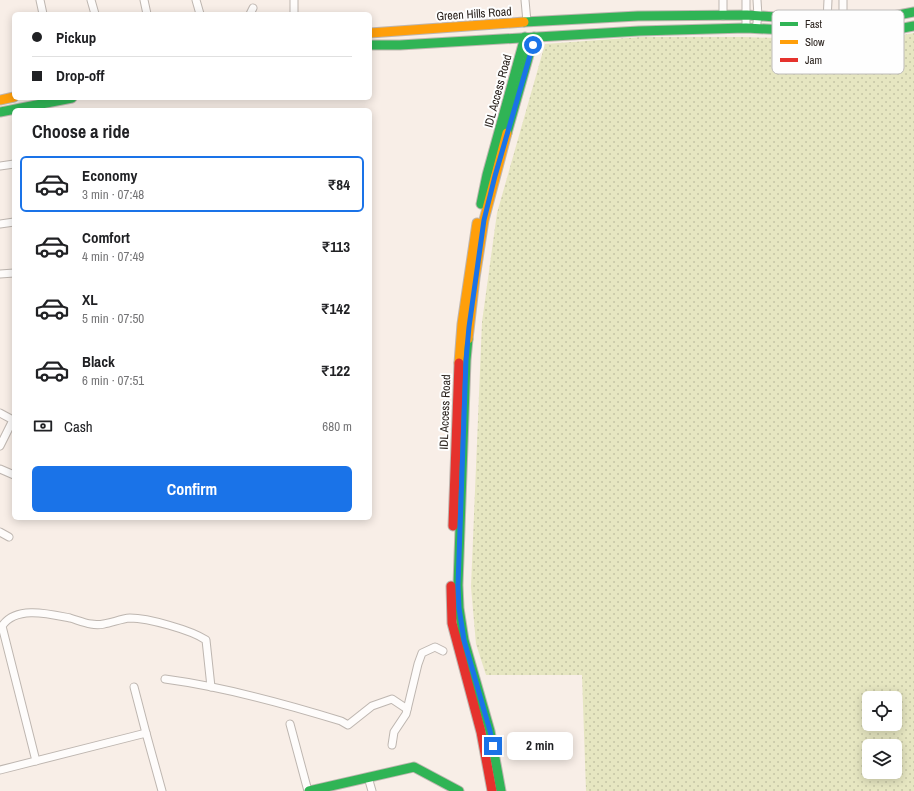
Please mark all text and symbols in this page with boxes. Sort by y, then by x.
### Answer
street label: Green Hills Road [436,3,512,25]
legend [772,10,904,74]
text: Fast [805,17,823,31]
text: Pickup [56,27,96,48]
text: Slow [805,35,825,49]
route start [524,36,542,54]
street label: IDL Access Road [481,53,515,129]
text: Jam [805,53,822,67]
text: Drop-off [56,65,105,86]
text: Choose a ride [32,119,130,144]
text: Economy [82,165,137,186]
icon: car [34,166,70,202]
text: ₹84 [328,174,350,195]
text: 3 min · 07:48 [82,186,144,203]
text: Comfort [82,227,130,248]
icon: car [34,228,70,264]
text: ₹113 [321,236,350,257]
text: 4 min · 07:49 [82,248,144,265]
text: XL [82,289,98,310]
icon: car [34,290,70,326]
text: ₹142 [321,298,350,319]
text: 5 min · 07:50 [82,310,144,327]
text: Black [82,351,115,372]
icon: car [34,352,70,388]
text: ₹122 [321,360,350,381]
text: 6 min · 07:51 [82,372,144,389]
street label: IDL Access Road [436,374,454,450]
icon: cash [32,415,54,437]
text: Cash [64,416,93,437]
text: 680 m [322,418,352,435]
button: Confirm [32,466,352,512]
map controls [862,691,902,779]
button: locate [862,691,902,731]
callout: 2 min [507,732,573,760]
route end [484,737,502,755]
text: 2 min [526,737,554,754]
button: layers [862,739,902,779]

